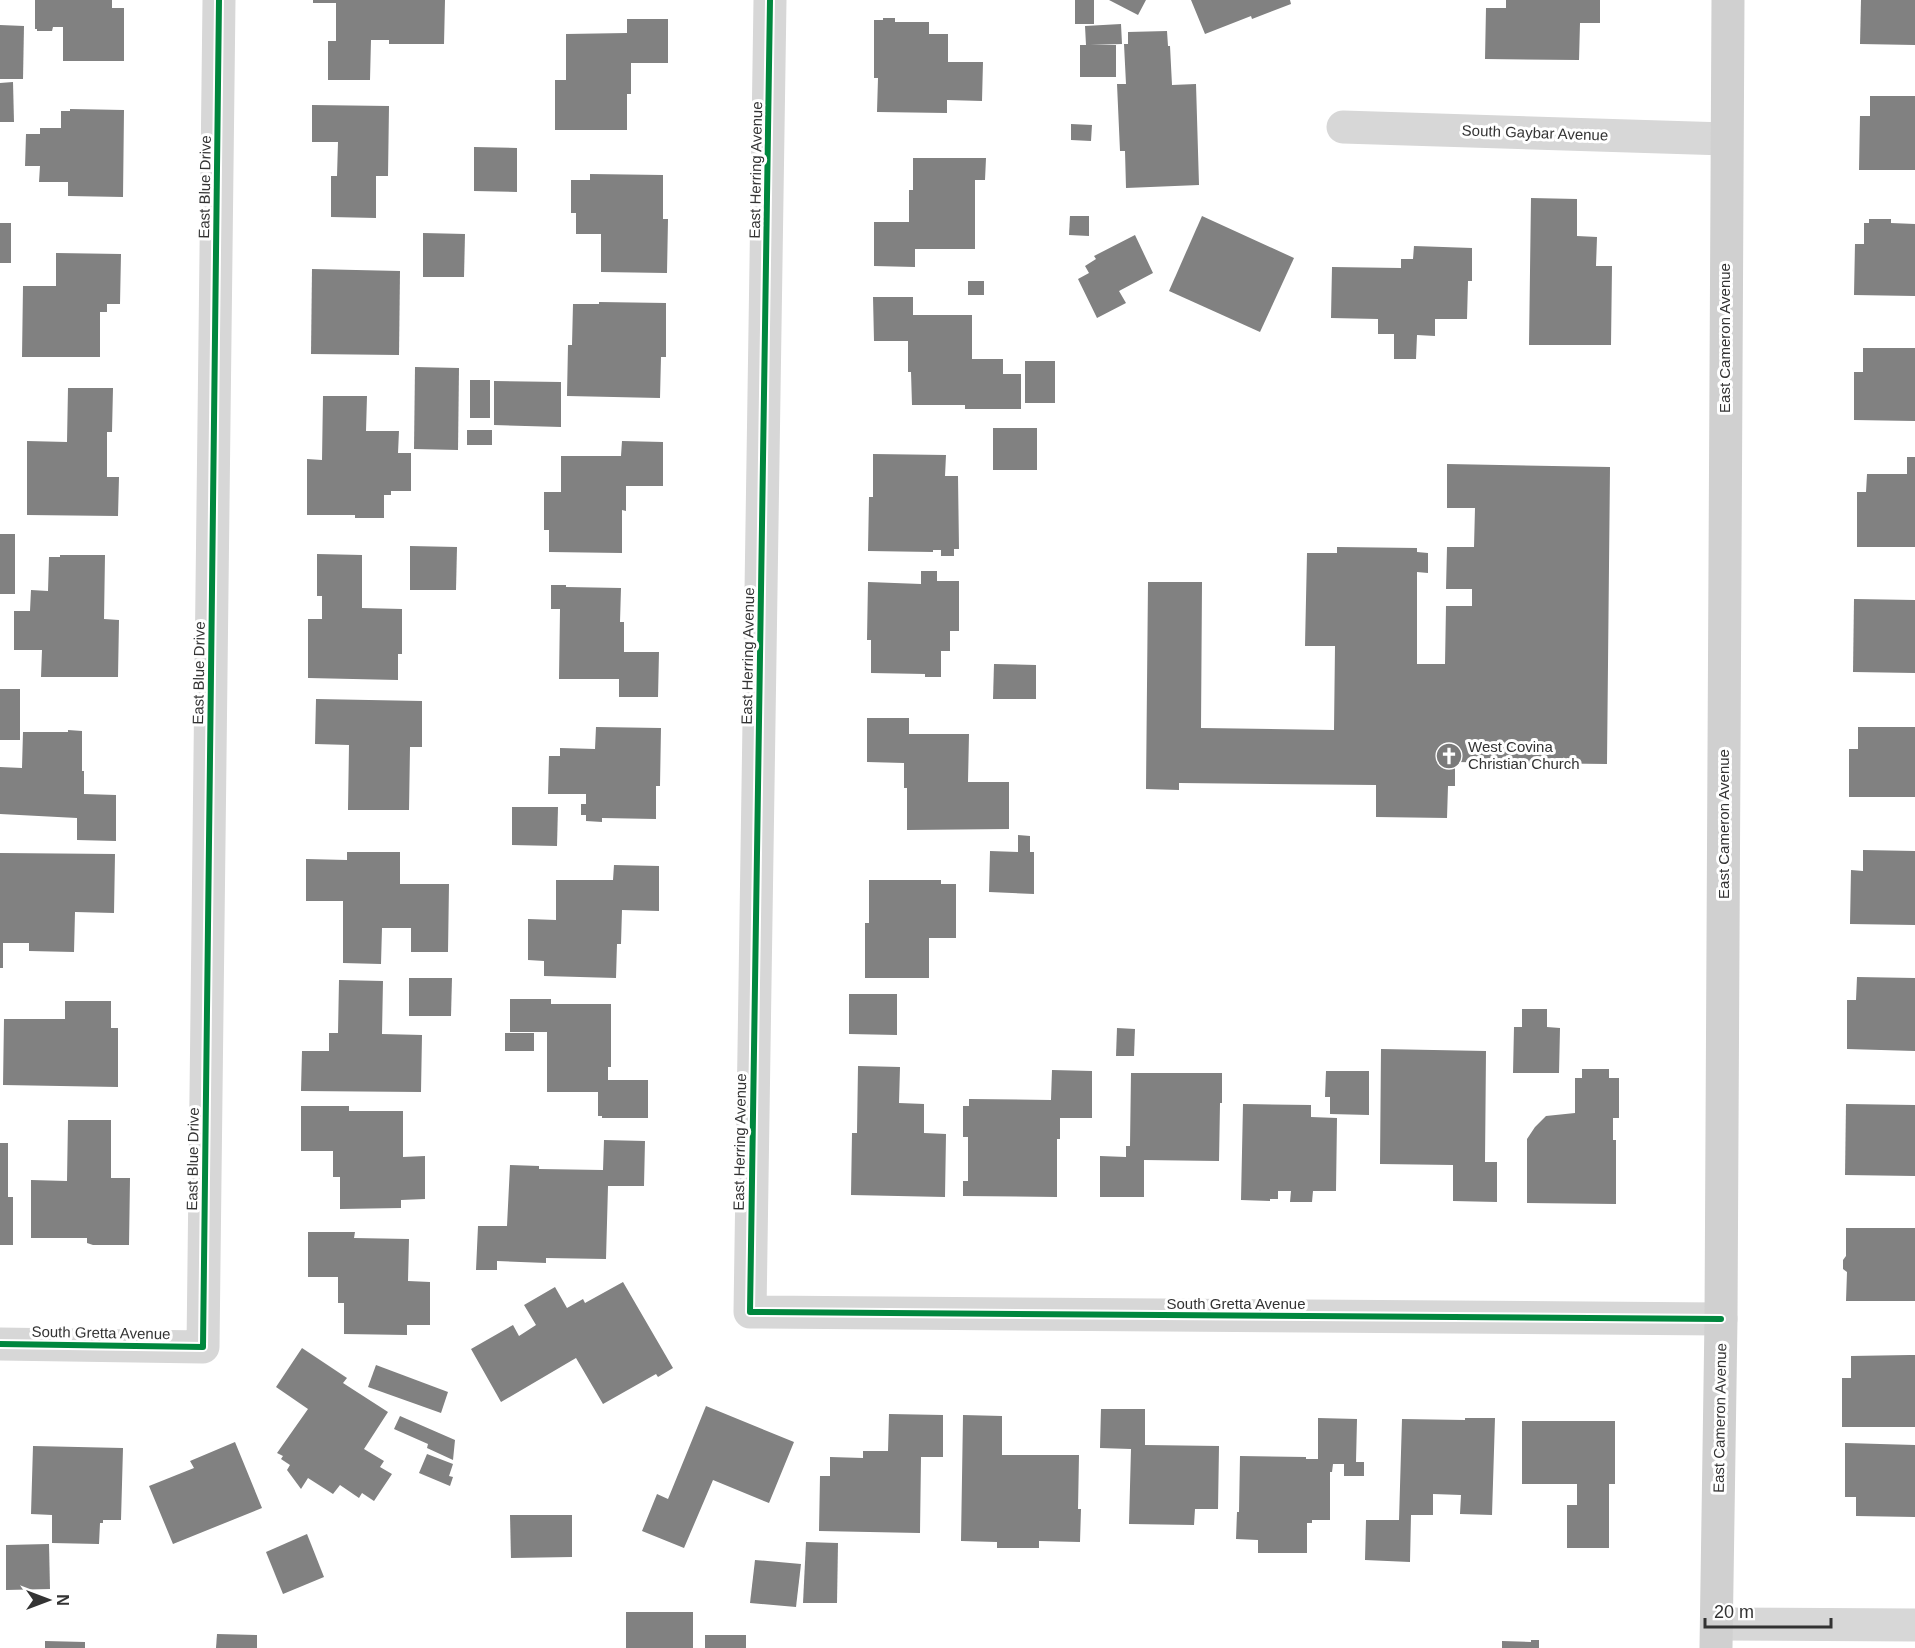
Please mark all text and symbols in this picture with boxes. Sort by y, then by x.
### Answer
street label: East Herring Avenue [746,101,765,239]
street label: South Gaybar Avenue [1462,121,1609,144]
street label: East Blue Drive [195,135,214,239]
street label: East Cameron Avenue [1716,263,1733,413]
street label: East Herring Avenue [738,587,757,725]
street label: East Blue Drive [189,621,208,725]
place label: West Covina Christian Church [1468,738,1580,772]
church icon: West Covina Christian Church [1434,741,1464,771]
street label: East Cameron Avenue [1715,749,1732,899]
street label: East Herring Avenue [730,1073,749,1211]
street label: East Blue Drive [183,1107,202,1211]
street label: South Gretta Avenue [1167,1295,1306,1312]
street label: South Gretta Avenue [31,1323,171,1342]
street label: East Cameron Avenue [1710,1343,1729,1493]
north arrow [18,1570,78,1630]
scale bar [1705,1591,1831,1629]
text: N [54,1594,71,1606]
text: 20 m [1714,1602,1754,1622]

